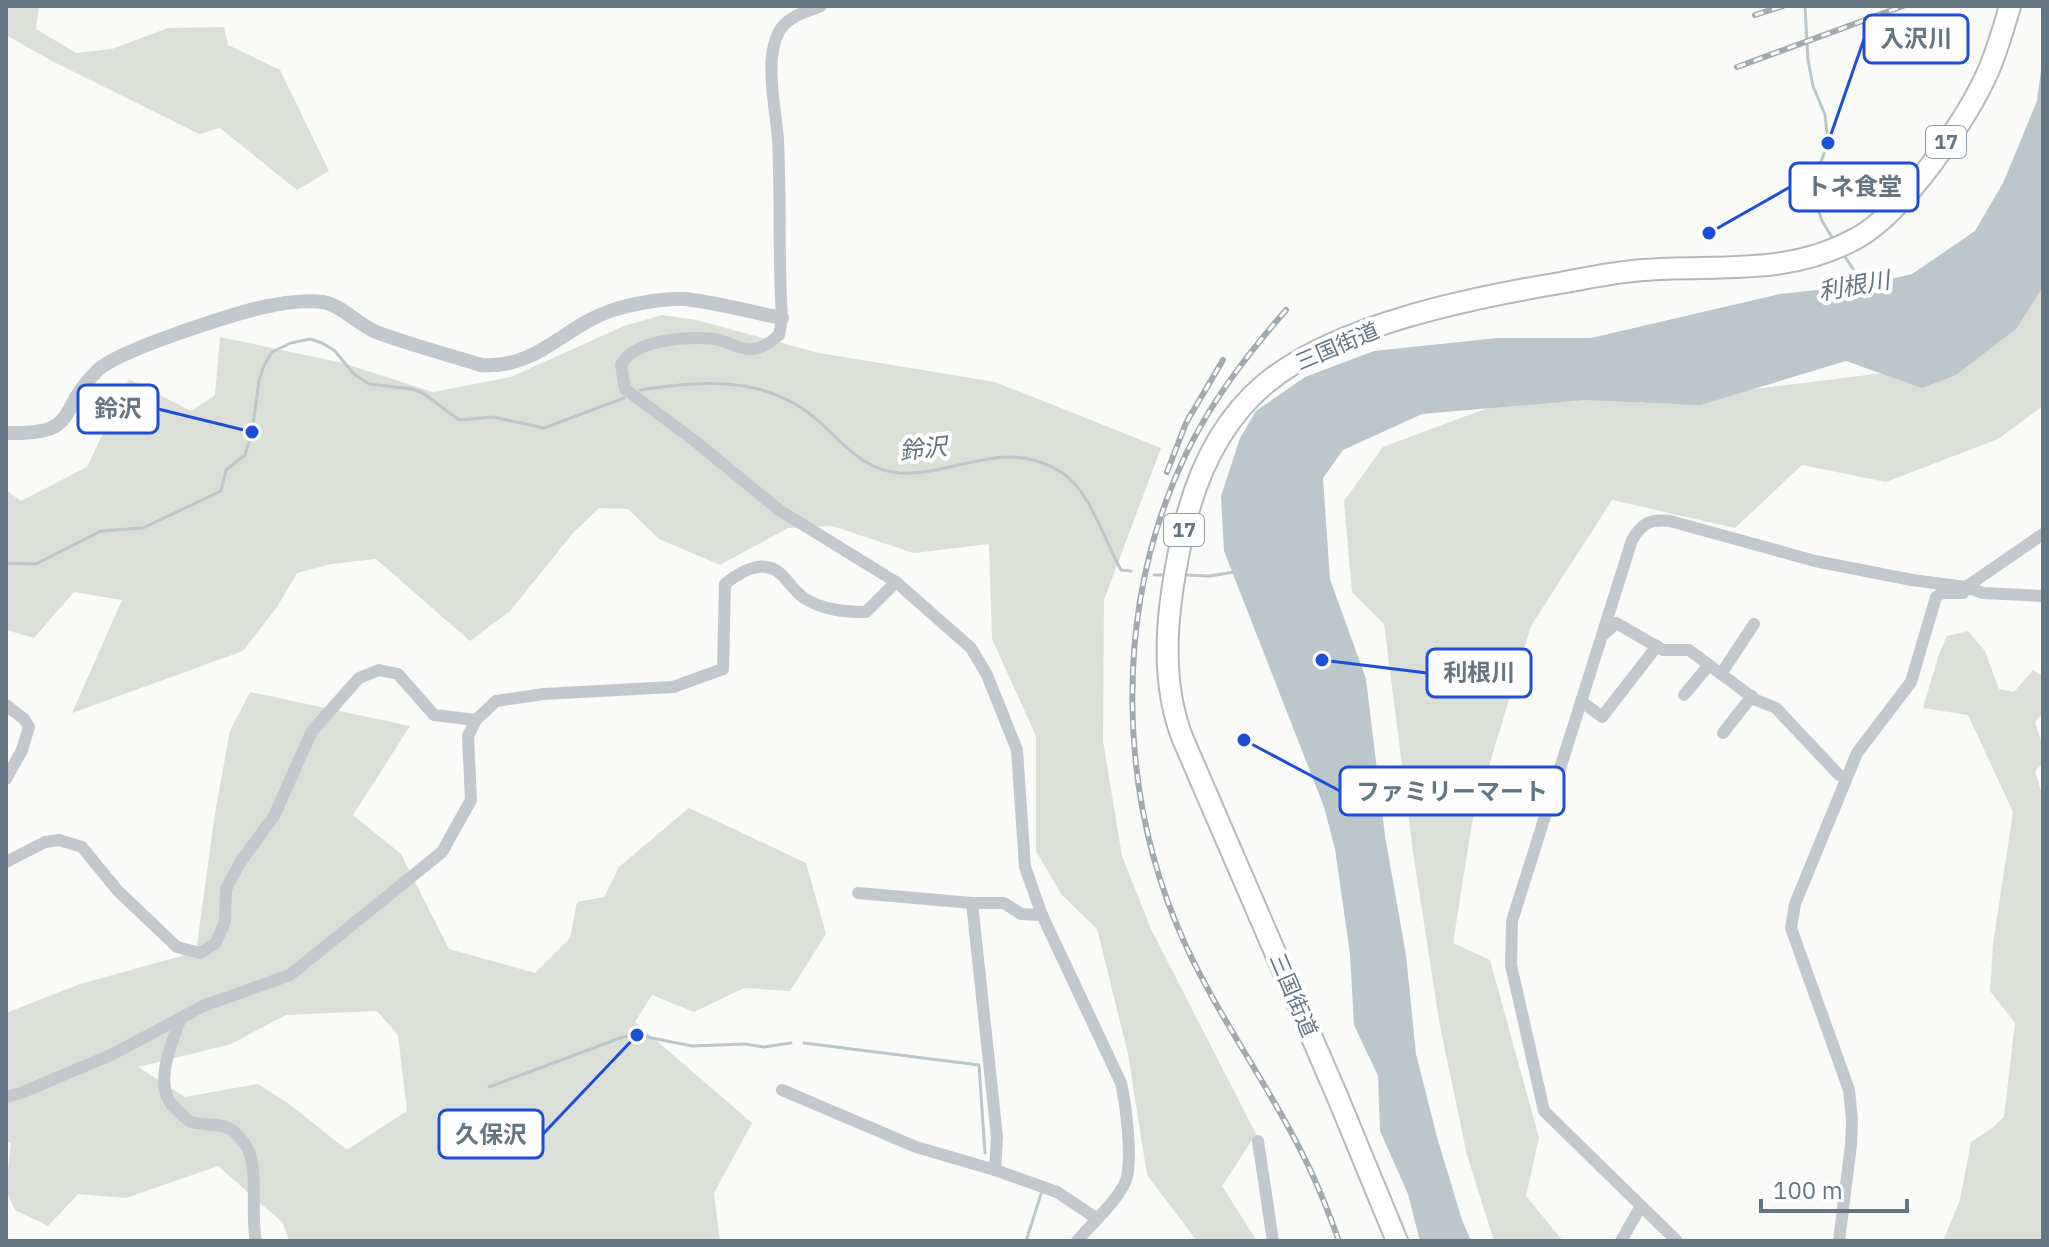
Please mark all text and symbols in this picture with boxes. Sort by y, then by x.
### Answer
callout: 入沢川 [1864,15,1968,63]
text: 入沢川 [1880,22,1952,54]
road number: 17 [1926,126,1966,158]
callout: トネ食堂 [1790,163,1918,211]
text: トネ食堂 [1806,170,1902,202]
water label: 利根川 [1816,262,1895,307]
street label: 三国街道 [1291,315,1383,376]
callout: 鈴沢 [78,385,158,433]
text: 鈴沢 [94,392,142,424]
water label: 鈴沢 [897,429,951,466]
road number: 17 [1164,514,1204,546]
callout: 利根川 [1427,649,1531,697]
text: 利根川 [1443,656,1515,688]
callout: ファミリーマート [1340,767,1564,815]
text: ファミリーマート [1356,775,1548,807]
street label: 三国街道 [1264,949,1325,1041]
callout: 久保沢 [439,1110,543,1158]
text: 久保沢 [455,1118,527,1150]
scale bar [1761,1163,1907,1213]
text: 100 m [1773,1174,1843,1206]

